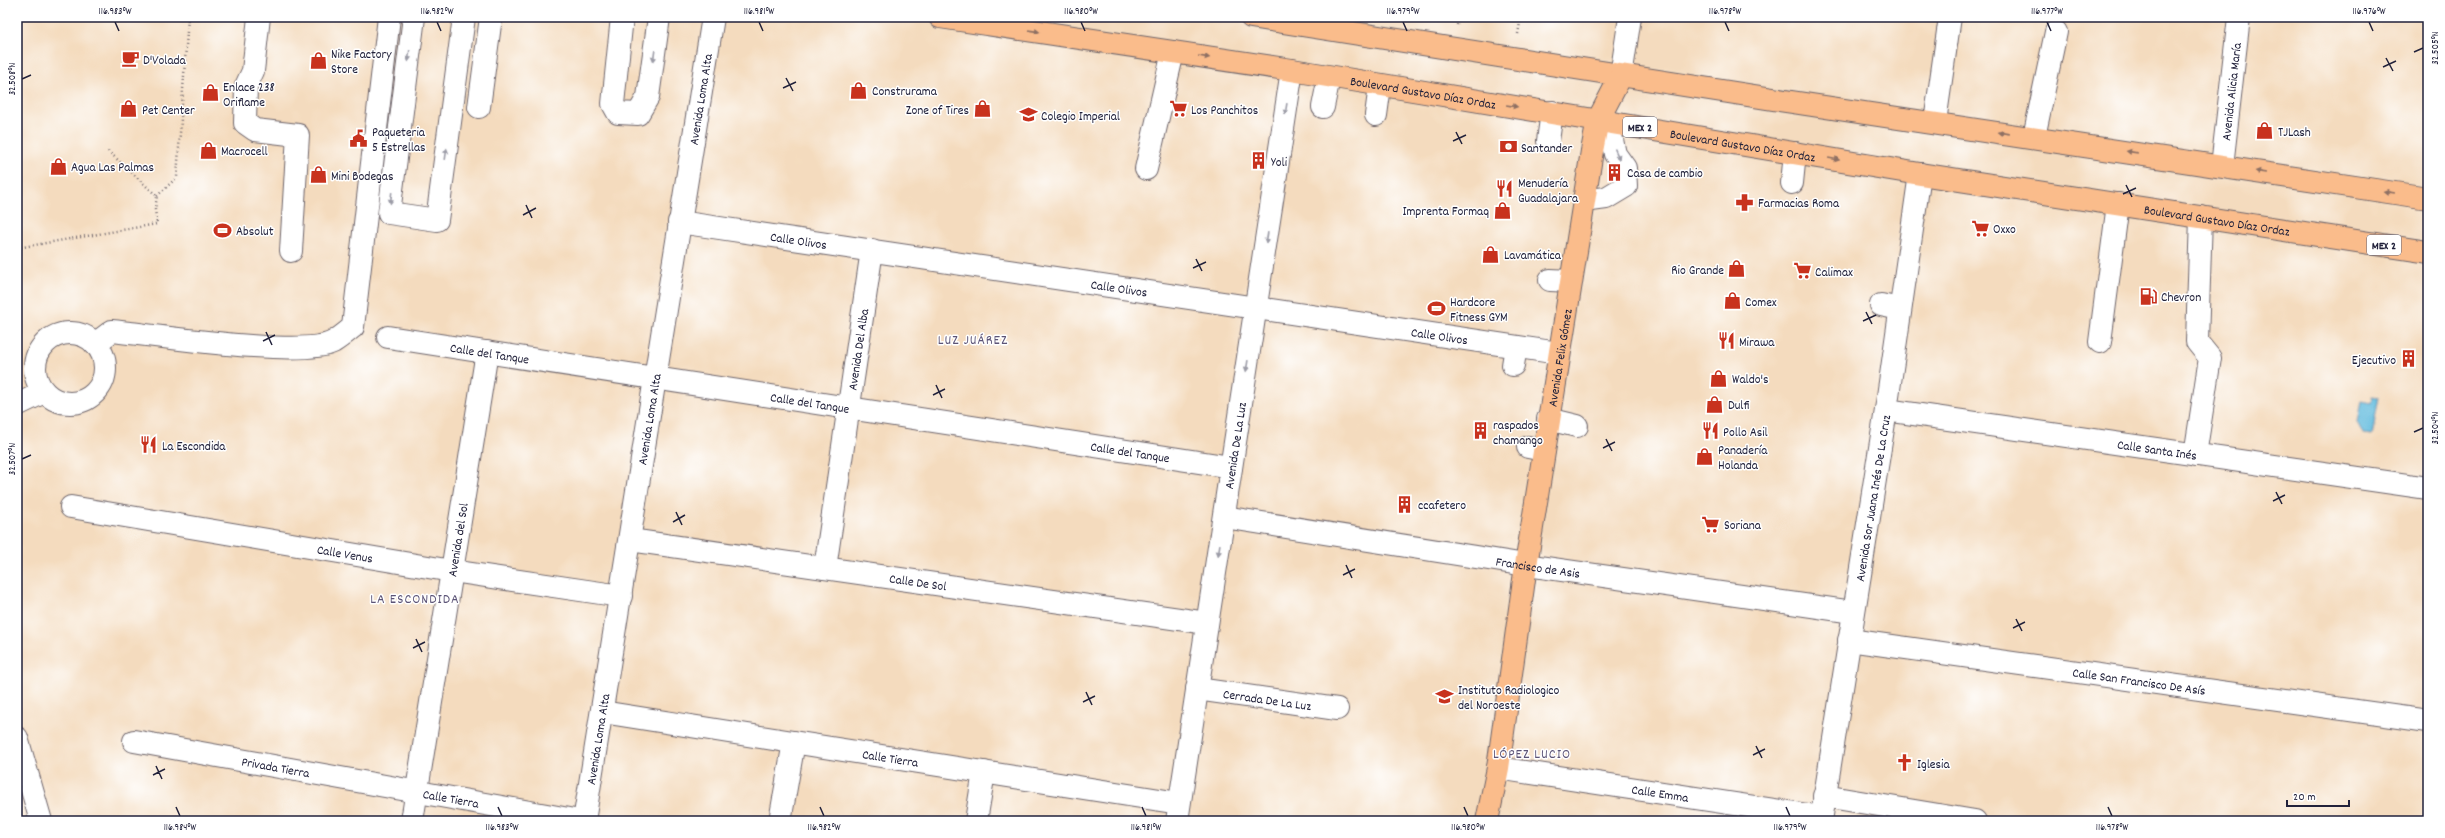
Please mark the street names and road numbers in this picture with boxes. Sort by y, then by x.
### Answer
street label: Avenida Alicia María [2218,41,2248,142]
street label: Avenida Loma Alta [686,52,719,147]
street label: Boulevard Gustavo Díaz Ordaz [1349,73,1497,116]
road number: MEX 2 [1623,117,1657,137]
street label: Boulevard Gustavo Díaz Ordaz [1668,126,1817,169]
street label: Boulevard Gustavo Díaz Ordaz [2142,202,2291,243]
street label: Calle Olivos [769,229,828,256]
road number: MEX 2 [2367,235,2401,255]
street label: Calle Olivos [1089,276,1148,304]
street label: Avenida Del Alba [844,307,875,392]
street label: Avenida Felix Gómez [1544,308,1579,408]
street label: Calle Olivos [1410,324,1469,351]
street label: Calle del Tanque [448,340,531,371]
street label: Avenida Loma Alta [634,372,668,467]
street label: Calle del Tanque [769,389,851,420]
street label: Avenida De La Luz [1221,401,1253,491]
street label: Avenida Sor Juana Inés De La Cruz [1852,414,1897,583]
street label: Calle Santa Inés [2116,436,2198,467]
street label: Calle del Tanque [1089,438,1171,469]
street label: Avenida del Sol [444,502,475,578]
street label: Calle Venus [315,541,374,570]
street label: Francisco de Asis [1494,553,1581,585]
street label: Calle De Sol [888,570,948,597]
street label: Calle San Francisco De Asís [2071,664,2207,702]
street label: Cerrada De La Luz [1222,686,1312,717]
street label: Avenida Loma Alta [583,692,616,786]
street label: Calle Tierra [861,746,920,774]
street label: Privada Tierra [240,753,312,784]
street label: Calle Emma [1630,781,1690,809]
street label: Calle Tierra [421,786,481,815]

